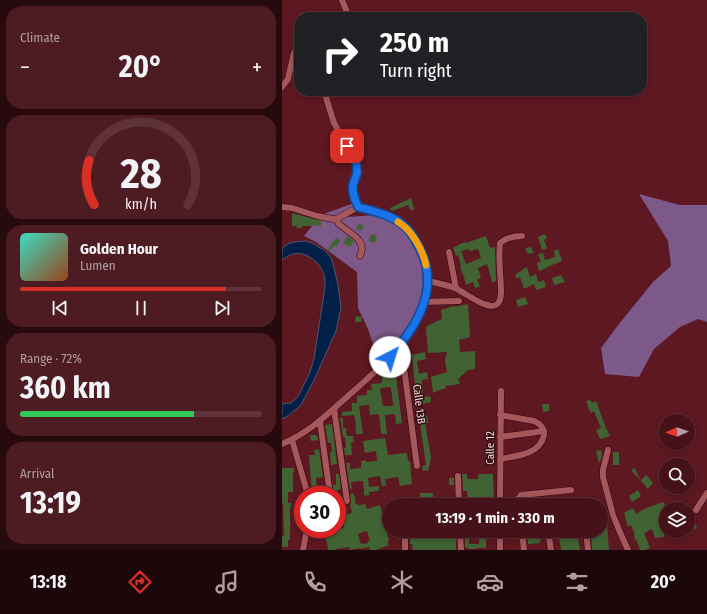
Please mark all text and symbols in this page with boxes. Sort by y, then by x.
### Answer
text: 250 m [380,26,449,59]
icon: right [314,28,366,80]
text: Climate [20,30,60,45]
text: 20° [119,49,163,85]
text: − [20,54,30,81]
text: + [252,54,262,81]
text: Turn right [380,60,452,82]
pin [330,129,364,163]
icon: arrive [336,135,358,157]
text: 28 [119,148,162,198]
text: km/h [125,195,157,212]
text: Golden Hour [80,240,158,258]
text: Lumen [80,258,116,273]
icon: previous [49,297,71,319]
icon: pause [130,297,152,319]
icon: next [211,297,233,319]
position arrow [369,336,411,378]
text: Range · 72% [20,351,82,366]
text: 360 km [20,370,111,406]
street label: Calle 13B [410,383,428,425]
north arrow [659,414,695,450]
map controls [659,414,695,538]
street label: Calle 12 [484,431,497,465]
button: search [659,458,695,494]
text: Arrival [20,466,54,481]
text: 13:19 [20,485,81,521]
speed limit sign: 30 [294,486,346,538]
button: layers [659,502,695,538]
text: 13:19 · 1 min · 330 m [435,509,555,527]
icon: directions [126,568,154,596]
icon: music [213,568,241,596]
icon: phone [301,568,329,596]
icon: climate [388,568,416,596]
icon: car [476,568,504,596]
icon: filters [563,568,591,596]
text: 13:18 [30,571,66,593]
text: 20° [651,571,677,593]

